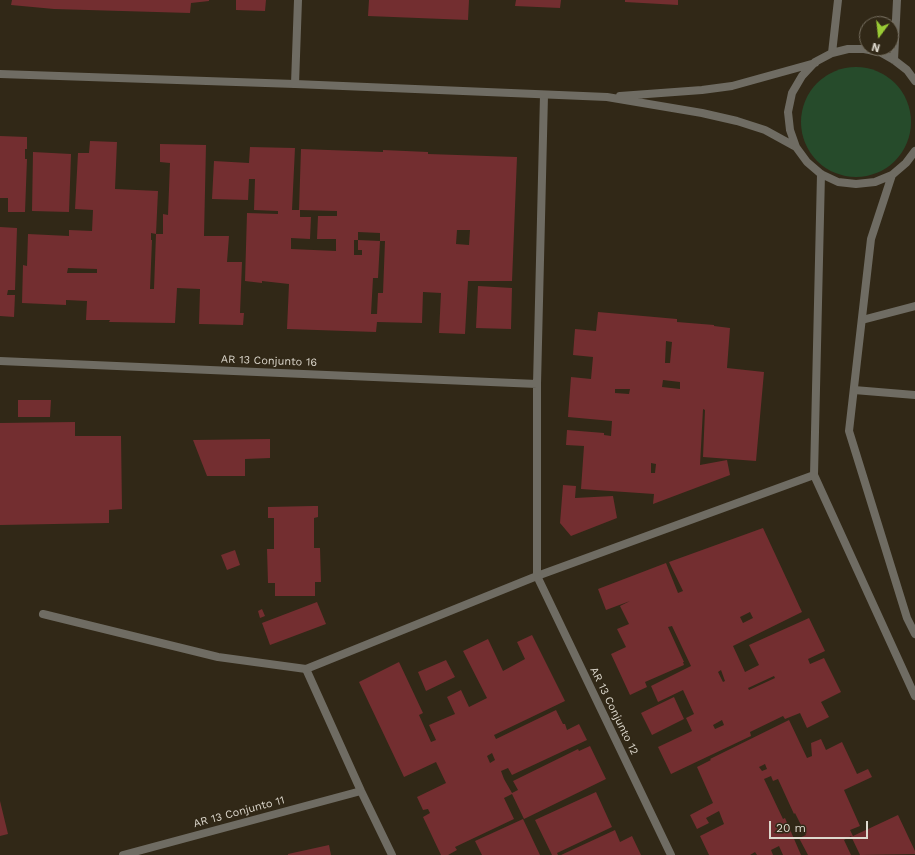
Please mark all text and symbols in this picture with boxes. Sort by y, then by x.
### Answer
north arrow [859,16,899,56]
text: N [870,40,882,54]
street label: AR 13 Conjunto 16 [221,353,317,369]
street label: AR 13 Conjunto 12 [587,665,641,757]
street label: AR 13 Conjunto 11 [192,793,286,831]
scale bar [771,813,870,839]
text: 20 m [776,821,806,835]

